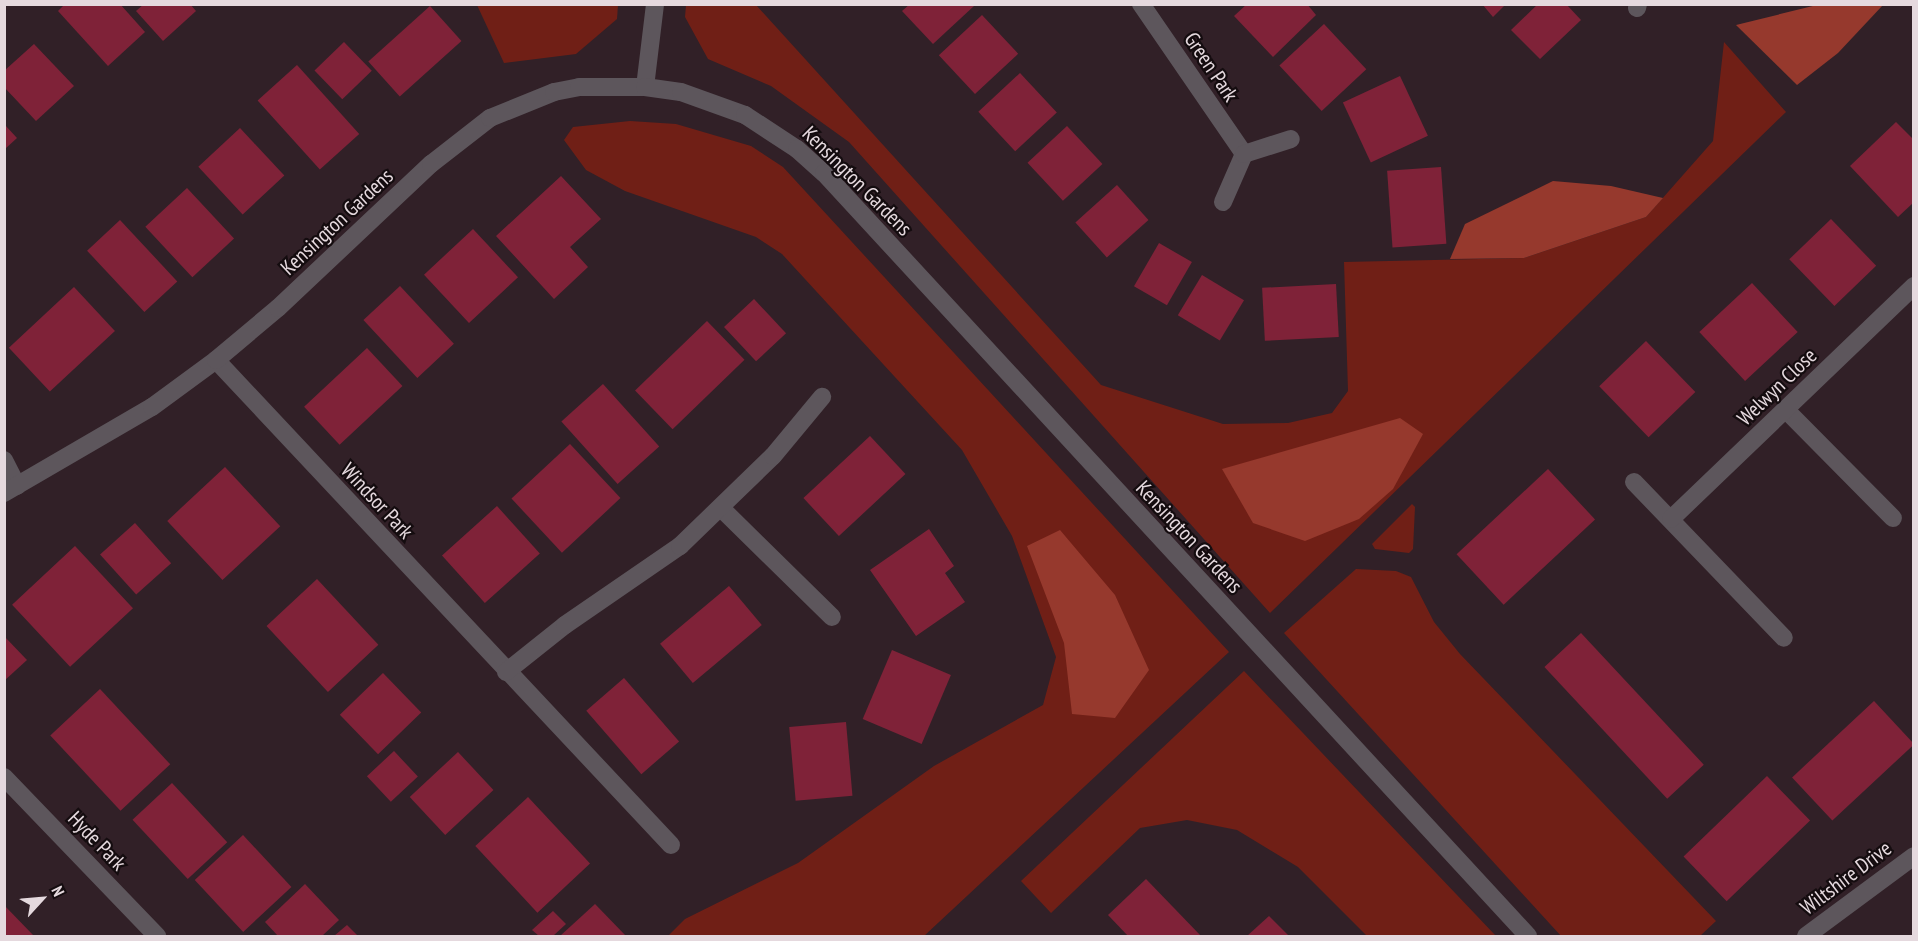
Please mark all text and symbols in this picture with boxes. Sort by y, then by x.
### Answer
street label: Green Park [1179,28,1243,106]
street label: Kensington Gardens [797,121,917,241]
street label: Kensington Gardens [276,164,398,280]
street label: Welwyn Close [1732,343,1822,431]
street label: Windsor Park [336,458,418,544]
street label: Kensington Gardens [1131,476,1247,598]
street label: Hyde Park [63,806,131,876]
street label: Wiltshire Drive [1796,836,1896,920]
north arrow [12,869,72,929]
text: N [47,883,69,899]

